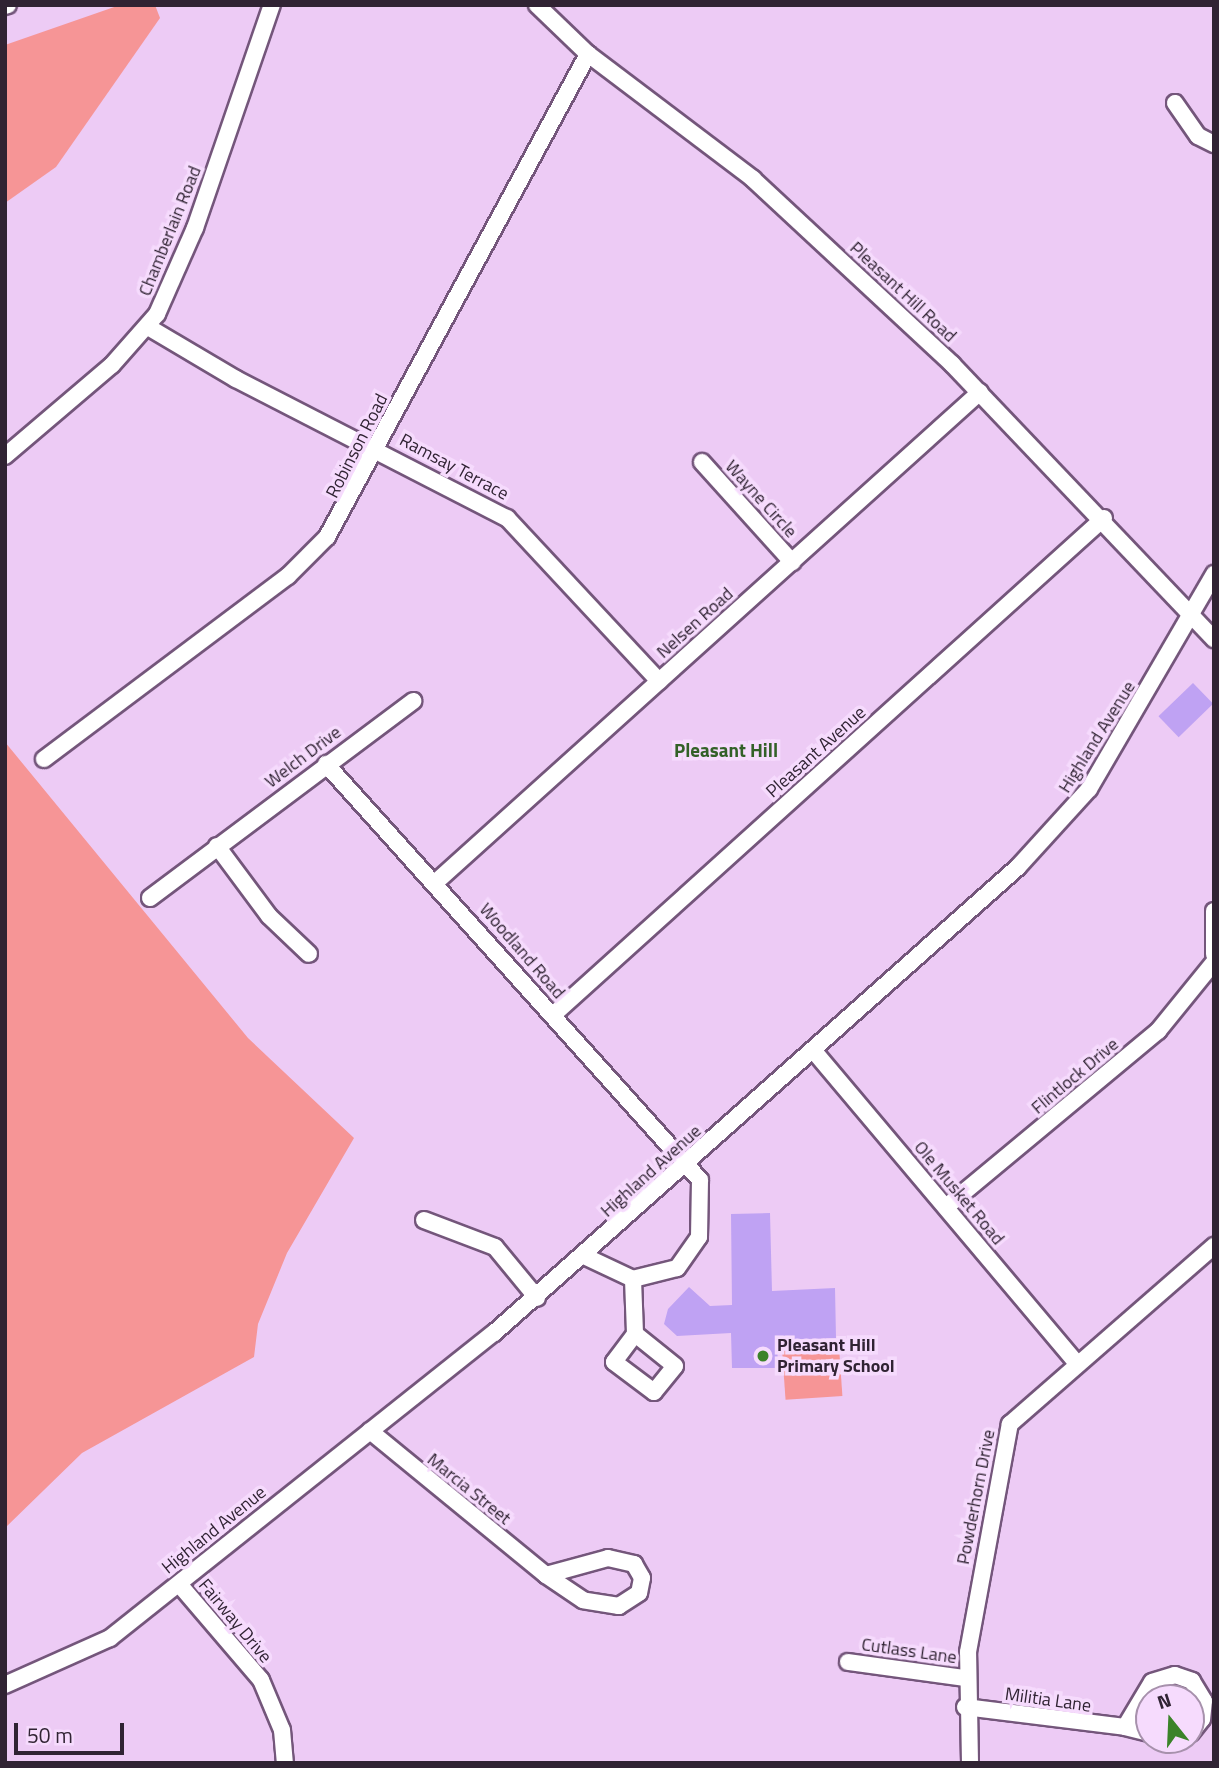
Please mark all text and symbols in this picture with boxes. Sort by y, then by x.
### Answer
street label: Chamberlain Road [134,163,206,299]
street label: Pleasant Hill Road [845,237,961,347]
street label: Robinson Road [322,390,392,502]
street label: Ramsay Terrace [396,429,512,505]
street label: Wayne Circle [721,456,801,542]
street label: Nelsen Road [652,583,738,663]
street label: Highland Avenue [1054,677,1140,797]
street label: Pleasant Avenue [762,702,870,802]
street label: Welch Drive [261,721,345,793]
district label: Pleasant Hill [674,739,778,761]
street label: Woodland Road [475,899,569,1003]
street label: Flintlock Drive [1027,1033,1123,1119]
street label: Highland Avenue [596,1120,706,1222]
street label: Ole Musket Road [909,1137,1009,1249]
place label: Pleasant Hill Primary School [777,1335,895,1378]
marker: Pleasant Hill Primary School [755,1348,771,1364]
street label: Powderhorn Drive [952,1428,1000,1566]
street label: Marcia Street [423,1449,515,1529]
street label: Highland Avenue [158,1481,270,1579]
street label: Fairway Drive [194,1575,276,1667]
street label: Cutlass Lane [860,1634,958,1668]
street label: Militia Lane [1004,1683,1092,1717]
north arrow [1135,1684,1205,1754]
text: N [1153,1685,1175,1716]
scale bar [18,1708,128,1752]
text: 50 m [27,1719,73,1751]

